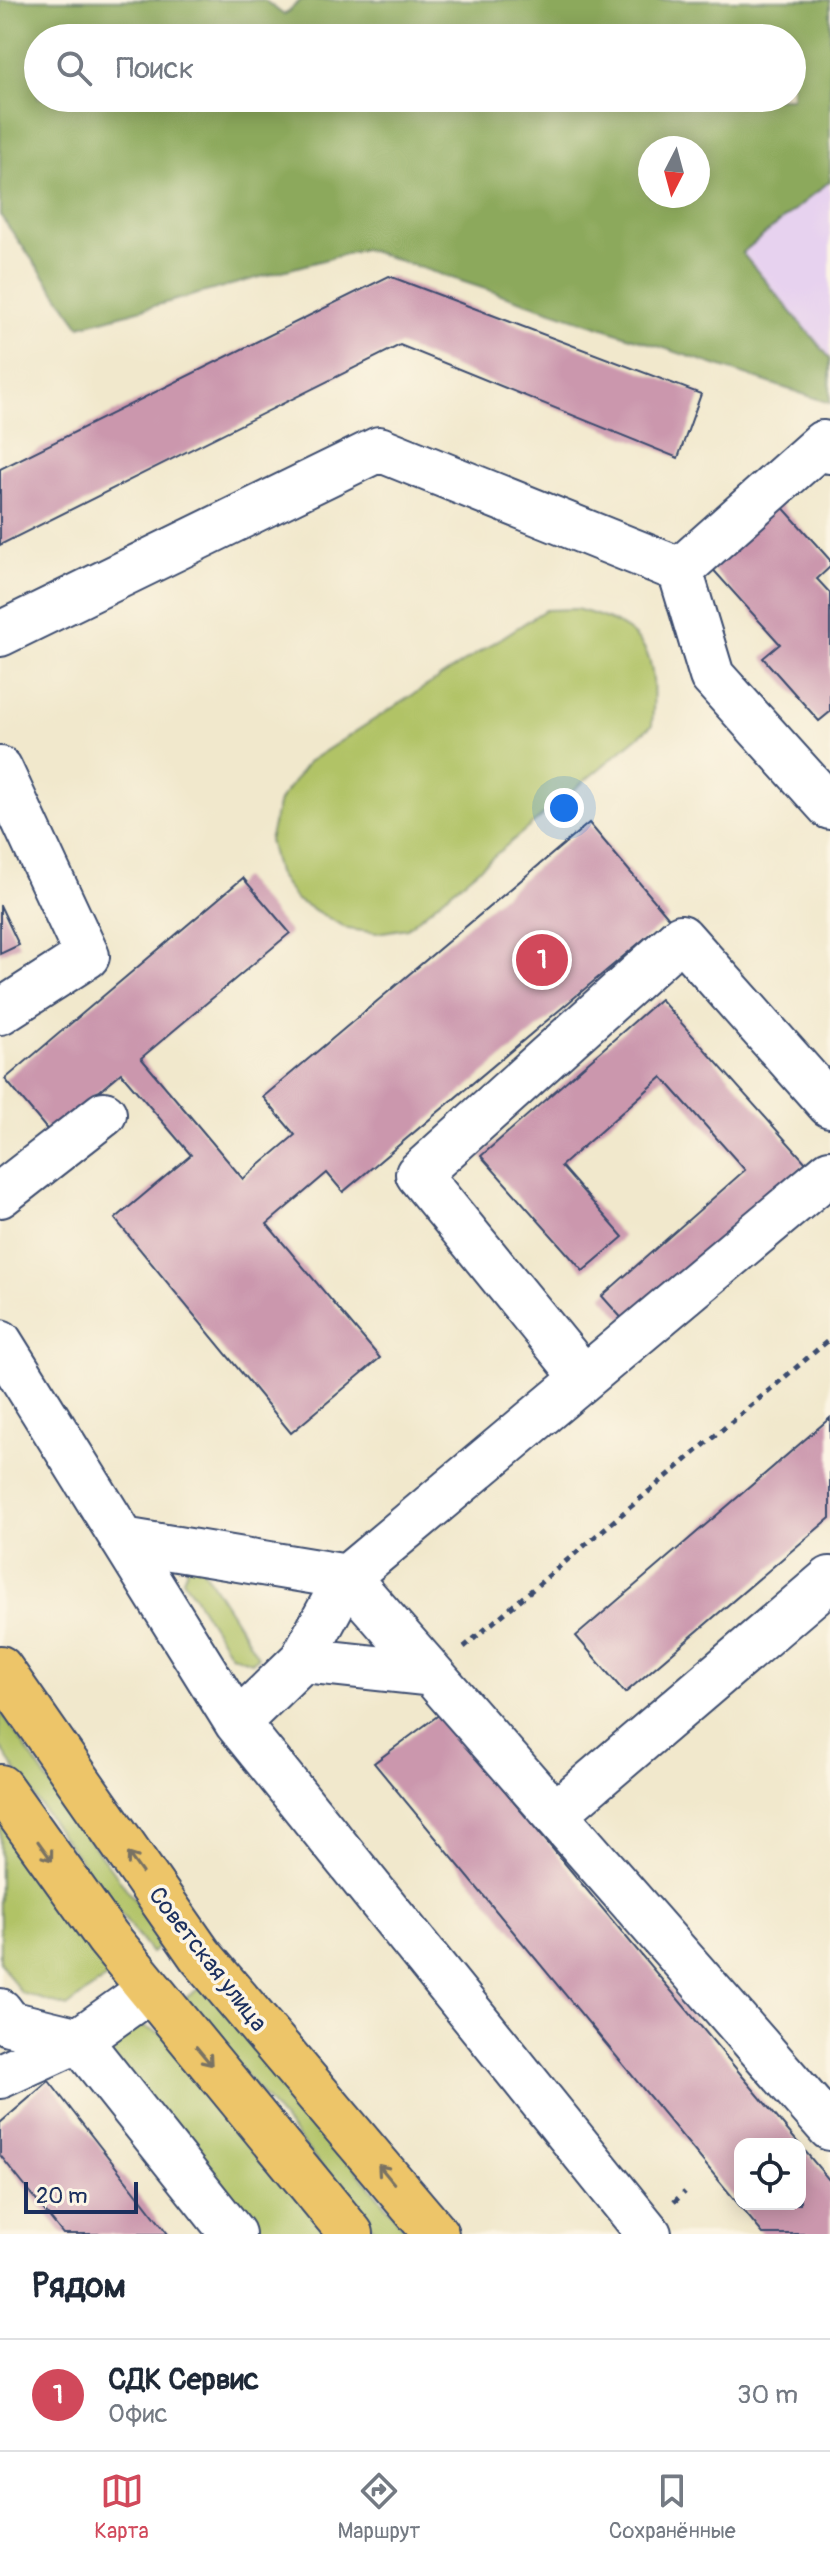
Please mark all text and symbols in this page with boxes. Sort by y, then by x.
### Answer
search box [24,24,806,112]
icon: search [52,46,96,90]
text: Поиск [116,50,194,87]
north arrow [638,136,710,208]
your location [544,788,584,828]
pin: 1 [516,930,568,990]
one-way arrow [36,1839,53,1861]
one-way arrow [127,1853,143,1875]
street label: Советская улица [142,1881,273,2037]
one-way arrow [195,2045,213,2066]
map controls [734,2138,806,2210]
button: locate [734,2138,806,2210]
one-way arrow [377,2165,395,2185]
scale bar [24,2178,138,2214]
text: 20 m [36,2182,88,2210]
text: Рядом [32,2265,126,2308]
text: СДК Сервис [108,2361,259,2398]
text: 1 [53,2379,63,2411]
text: 30 m [737,2379,798,2411]
text: Офис [108,2398,168,2430]
tab: Карта [94,2469,149,2545]
tab: Маршрут [337,2469,420,2545]
tab: Сохранённые [609,2469,736,2545]

